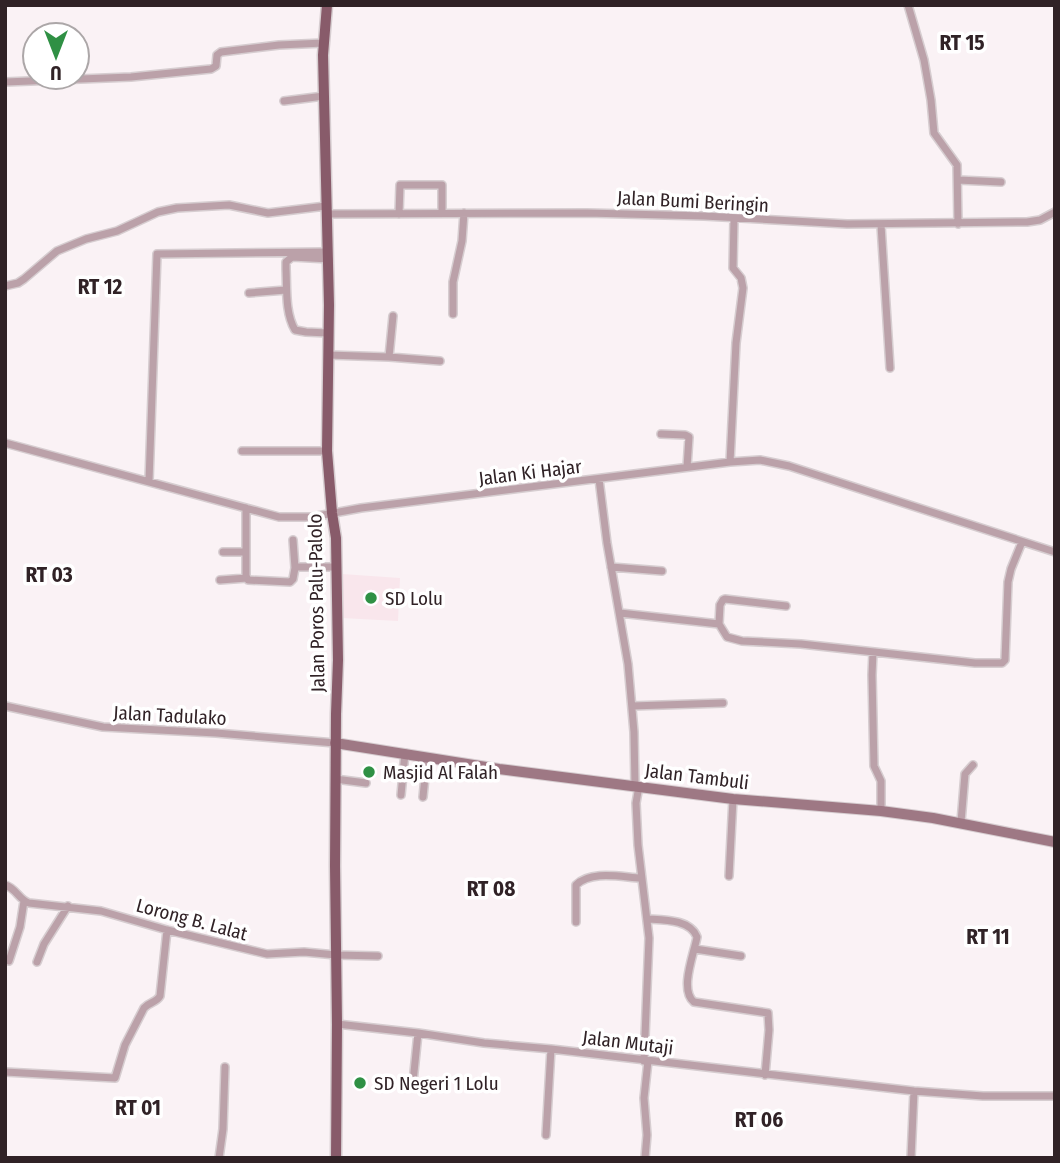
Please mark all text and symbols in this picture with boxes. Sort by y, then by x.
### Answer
north arrow [21,21,91,91]
district label: RT 15 [939,30,985,56]
text: U [50,61,62,84]
street label: Jalan Bumi Beringin [616,186,770,217]
district label: RT 12 [78,274,123,300]
street label: Jalan Ki Hajar [477,455,583,490]
street label: Jalan Poros Palu-Palolo [303,513,330,693]
district label: RT 03 [25,562,73,588]
place label: SD Lolu [385,587,443,610]
marker: SD Lolu [363,590,379,606]
street label: Jalan Tadulako [113,701,227,730]
street label: Jalan Tambuli [644,759,750,794]
place label: Masjid Al Falah [383,761,498,784]
marker: Masjid Al Falah [361,764,377,780]
district label: RT 08 [467,876,515,902]
street label: Lorong B. Lalat [134,894,251,946]
district label: RT 11 [966,924,1010,950]
street label: Jalan Mutaji [581,1026,675,1059]
place label: SD Negeri 1 Lolu [374,1072,499,1095]
marker: SD Negeri 1 Lolu [352,1075,368,1091]
district label: RT 01 [115,1095,161,1121]
district label: RT 06 [735,1107,783,1133]

